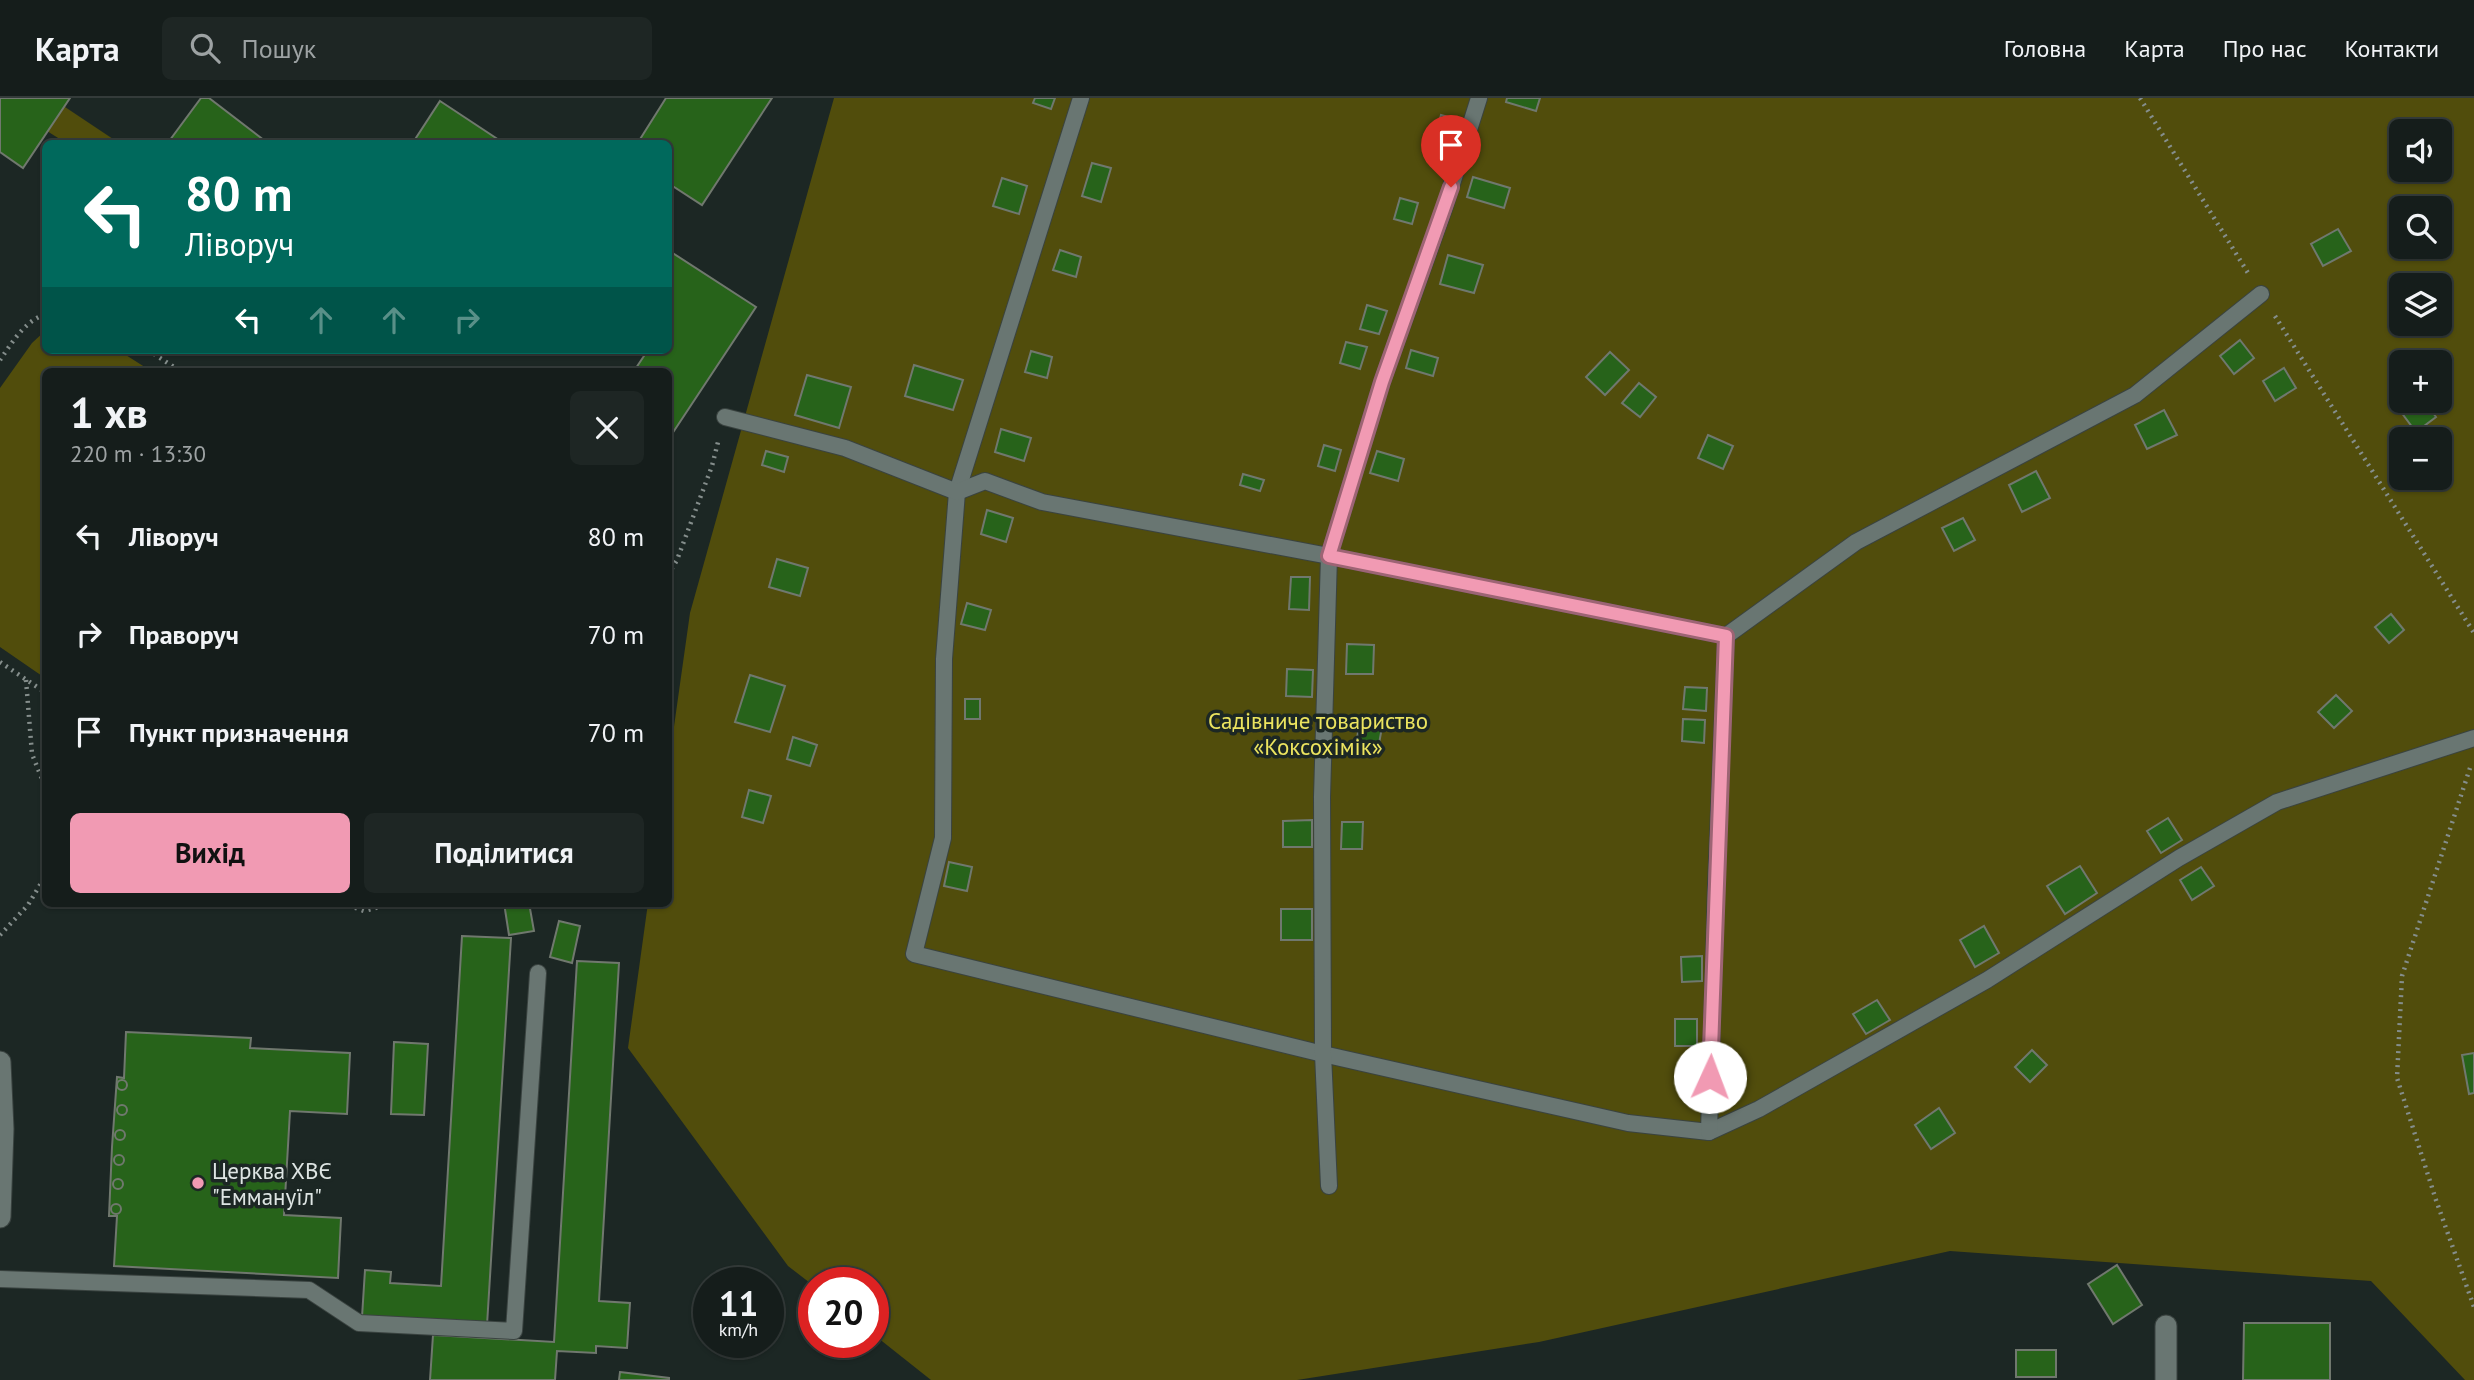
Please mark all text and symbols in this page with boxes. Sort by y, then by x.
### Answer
search box [162,17,652,80]
text: Карта [35,27,120,70]
icon: search [186,29,224,67]
text: Пошук [242,32,316,65]
text: Головна [2004,33,2086,64]
text: Карта [2124,33,2185,64]
text: Про нас [2223,33,2307,64]
text: Контакти [2345,33,2439,64]
pin [1421,115,1481,187]
map controls [2389,119,2452,490]
button: sound [2389,119,2452,182]
icon: arrive [1432,126,1470,164]
text: 80 m [185,161,292,225]
icon: left [70,168,161,259]
button: search [2389,196,2452,259]
text: Ліворуч [185,223,294,265]
button: layers [2389,273,2452,336]
icon: left [229,301,267,339]
icon: ahead [302,301,340,339]
icon: ahead [375,301,413,339]
icon: right [448,301,486,339]
button: + [2389,350,2452,413]
text: 1 хв [70,385,148,440]
button: close [570,391,644,465]
button: − [2389,427,2452,490]
text: 220 m · 13:30 [70,439,206,468]
icon: left [70,517,108,555]
text: Ліворуч [129,520,219,553]
text: 80 m [588,520,644,553]
icon: right [70,615,108,653]
text: Праворуч [129,618,239,651]
text: 70 m [588,618,644,651]
park label: Садівниче товариство «Коксохімік» [1208,706,1428,761]
icon: arrive [70,713,108,751]
text: Пункт призначення [129,716,349,749]
text: 70 m [588,716,644,749]
button: Вихід [70,813,350,893]
button: Поділитися [364,813,644,893]
position arrow [1673,1040,1747,1114]
place label: Церква ХВЄ "Еммануїл" [212,1156,332,1211]
marker: Церква ХВЄ "Еммануїл" [190,1175,206,1191]
speed limit sign: 20 [798,1267,889,1358]
text: 11 [719,1280,758,1326]
text: km/h [719,1318,758,1341]

